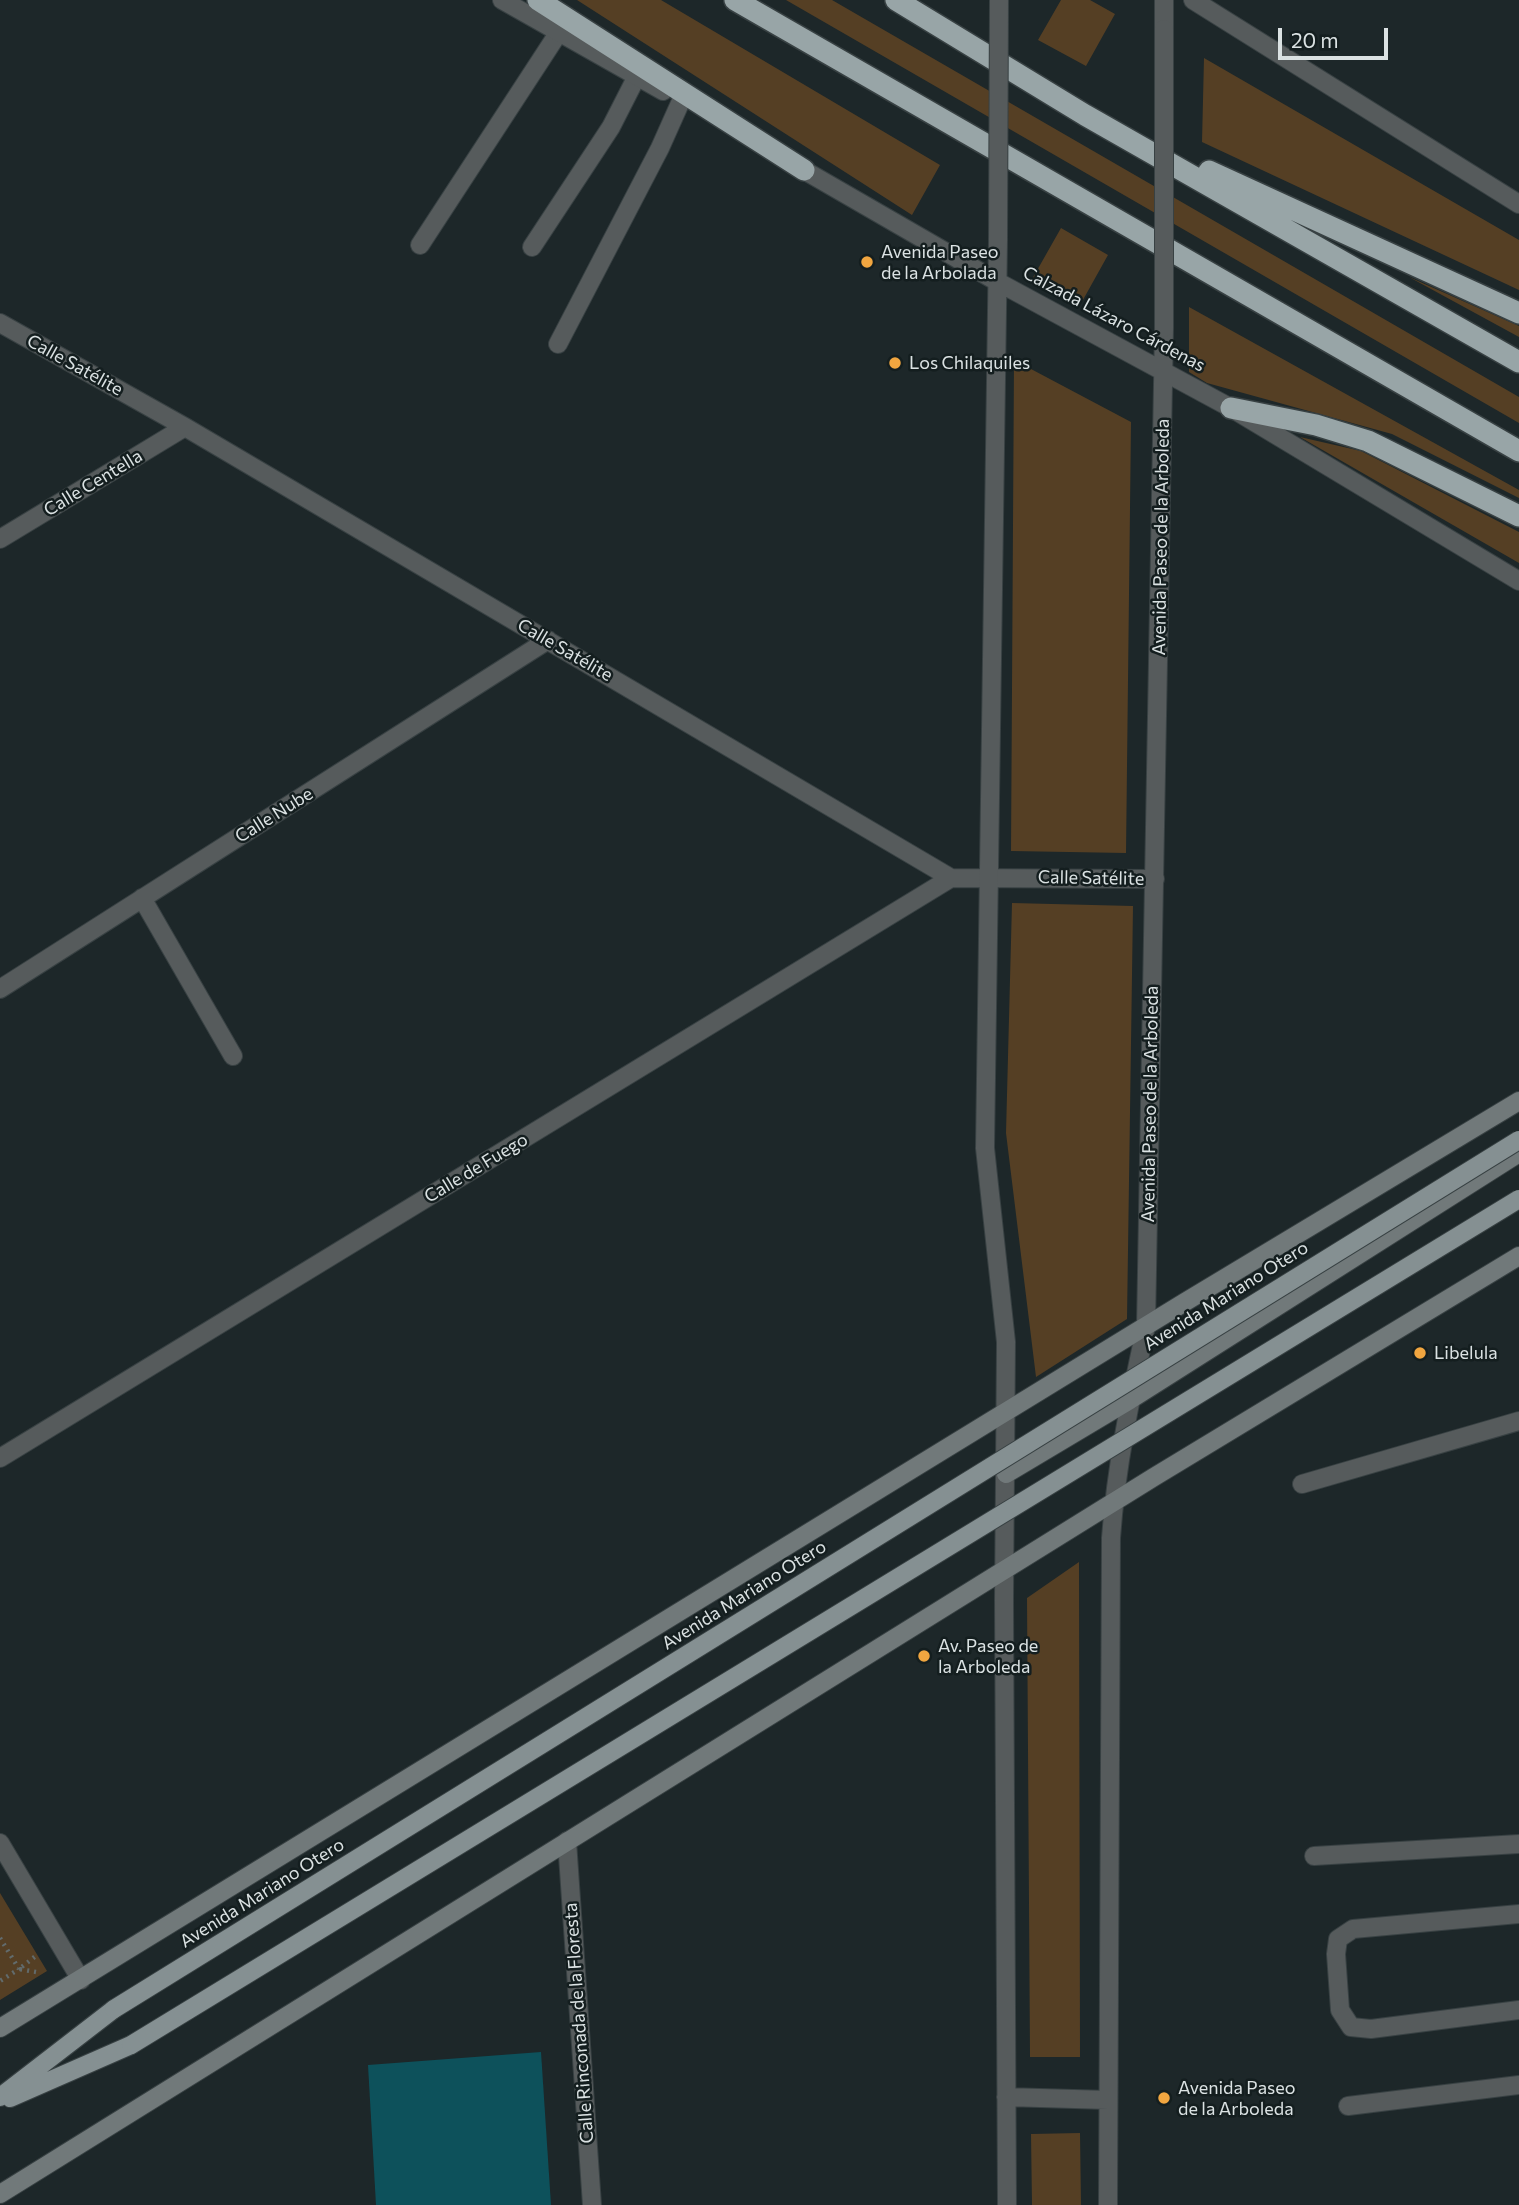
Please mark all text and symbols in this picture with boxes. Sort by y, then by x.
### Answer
scale bar [1281,14,1391,58]
text: 20 m [1291,27,1339,52]
place label: Avenida Paseo de la Arbolada [881,241,998,284]
marker: Avenida Paseo de la Arbolada [859,254,875,270]
street label: Calzada Lázaro Cárdenas [1019,262,1209,376]
street label: Calle Satélite [23,330,127,400]
place label: Los Chilaquiles [909,352,1030,374]
marker: Los Chilaquiles [887,355,903,371]
street label: Avenida Paseo de la Arboleda [1148,419,1174,655]
street label: Calle Centella [40,445,146,521]
street label: Calle Satélite [513,614,617,686]
street label: Calle Nube [231,783,317,847]
street label: Calle Satélite [1038,866,1144,890]
street label: Avenida Paseo de la Arboleda [1137,986,1163,1222]
street label: Calle de Fuego [420,1129,532,1207]
street label: Avenida Mariano Otero [1140,1237,1312,1355]
place label: Libelula [1434,1342,1498,1364]
marker: Libelula [1412,1345,1428,1361]
street label: Avenida Mariano Otero [658,1536,830,1654]
place label: Av. Paseo de la Arboleda [938,1635,1038,1678]
marker: Av. Paseo de la Arboleda [916,1648,932,1664]
street label: Avenida Mariano Otero [176,1834,348,1952]
street label: Calle Rinconada de la Floresta [560,1902,598,2144]
place label: Avenida Paseo de la Arboleda [1178,2077,1295,2120]
marker: Avenida Paseo de la Arboleda [1156,2090,1172,2106]

